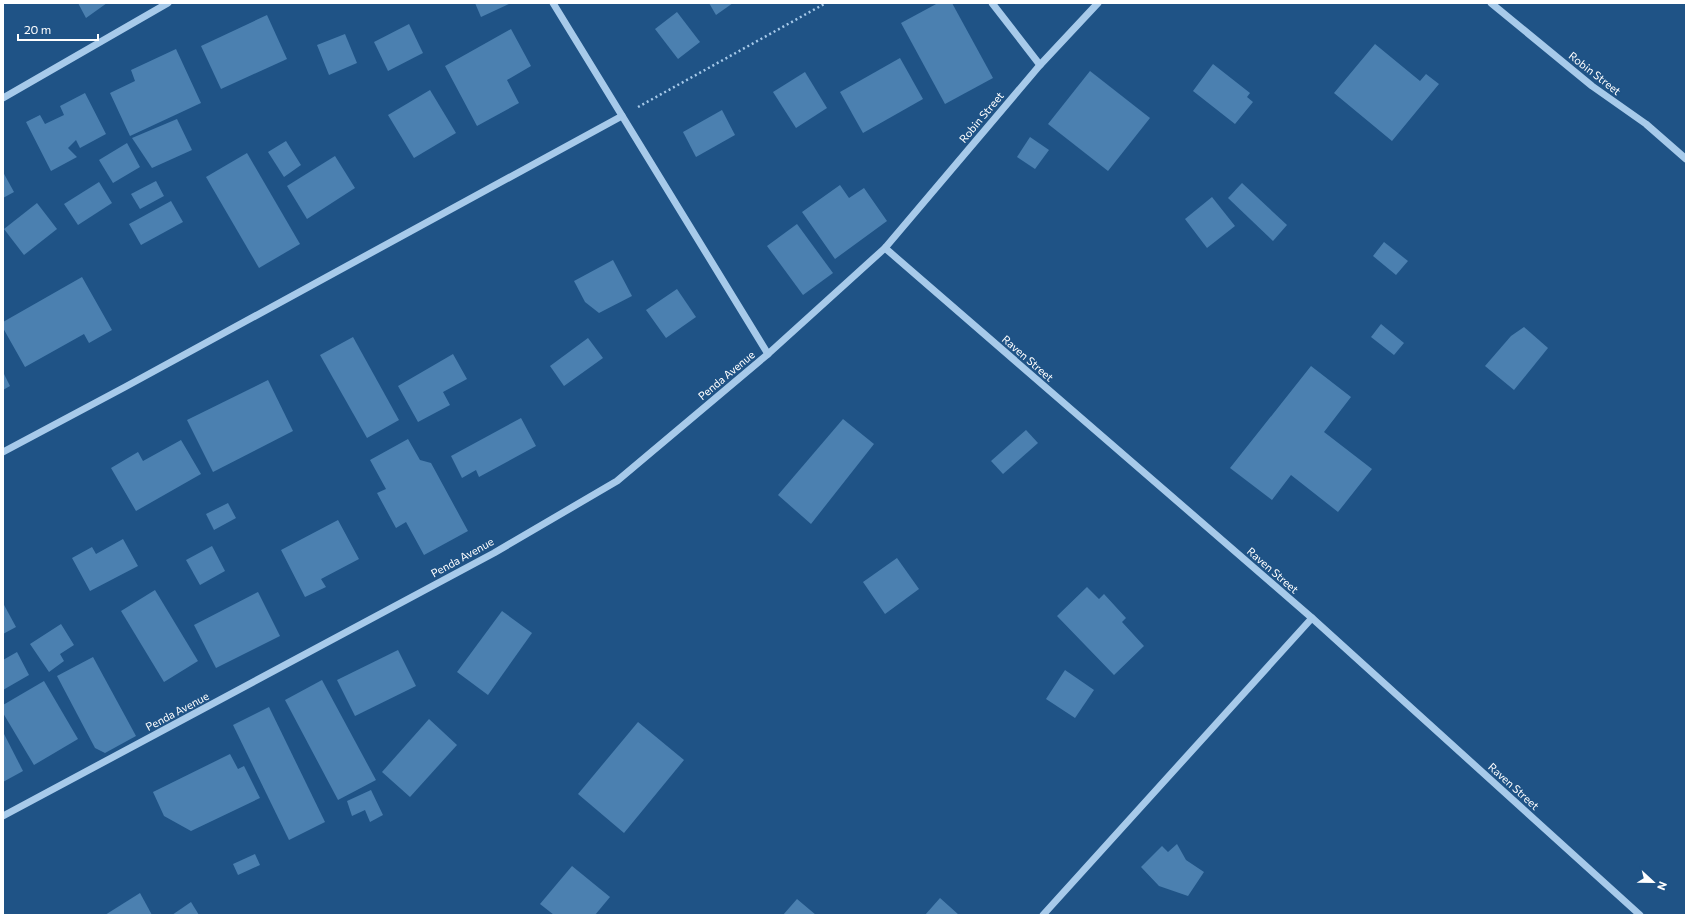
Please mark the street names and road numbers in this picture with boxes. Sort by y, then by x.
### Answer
street label: Robin Street [1566,49,1624,98]
street label: Robin Street [956,89,1006,145]
street label: Raven Street [1000,332,1057,384]
street label: Penda Avenue [695,347,757,402]
street label: Penda Avenue [428,534,496,580]
street label: Raven Street [1245,544,1302,596]
street label: Penda Avenue [143,689,211,733]
street label: Raven Street [1486,760,1542,812]

